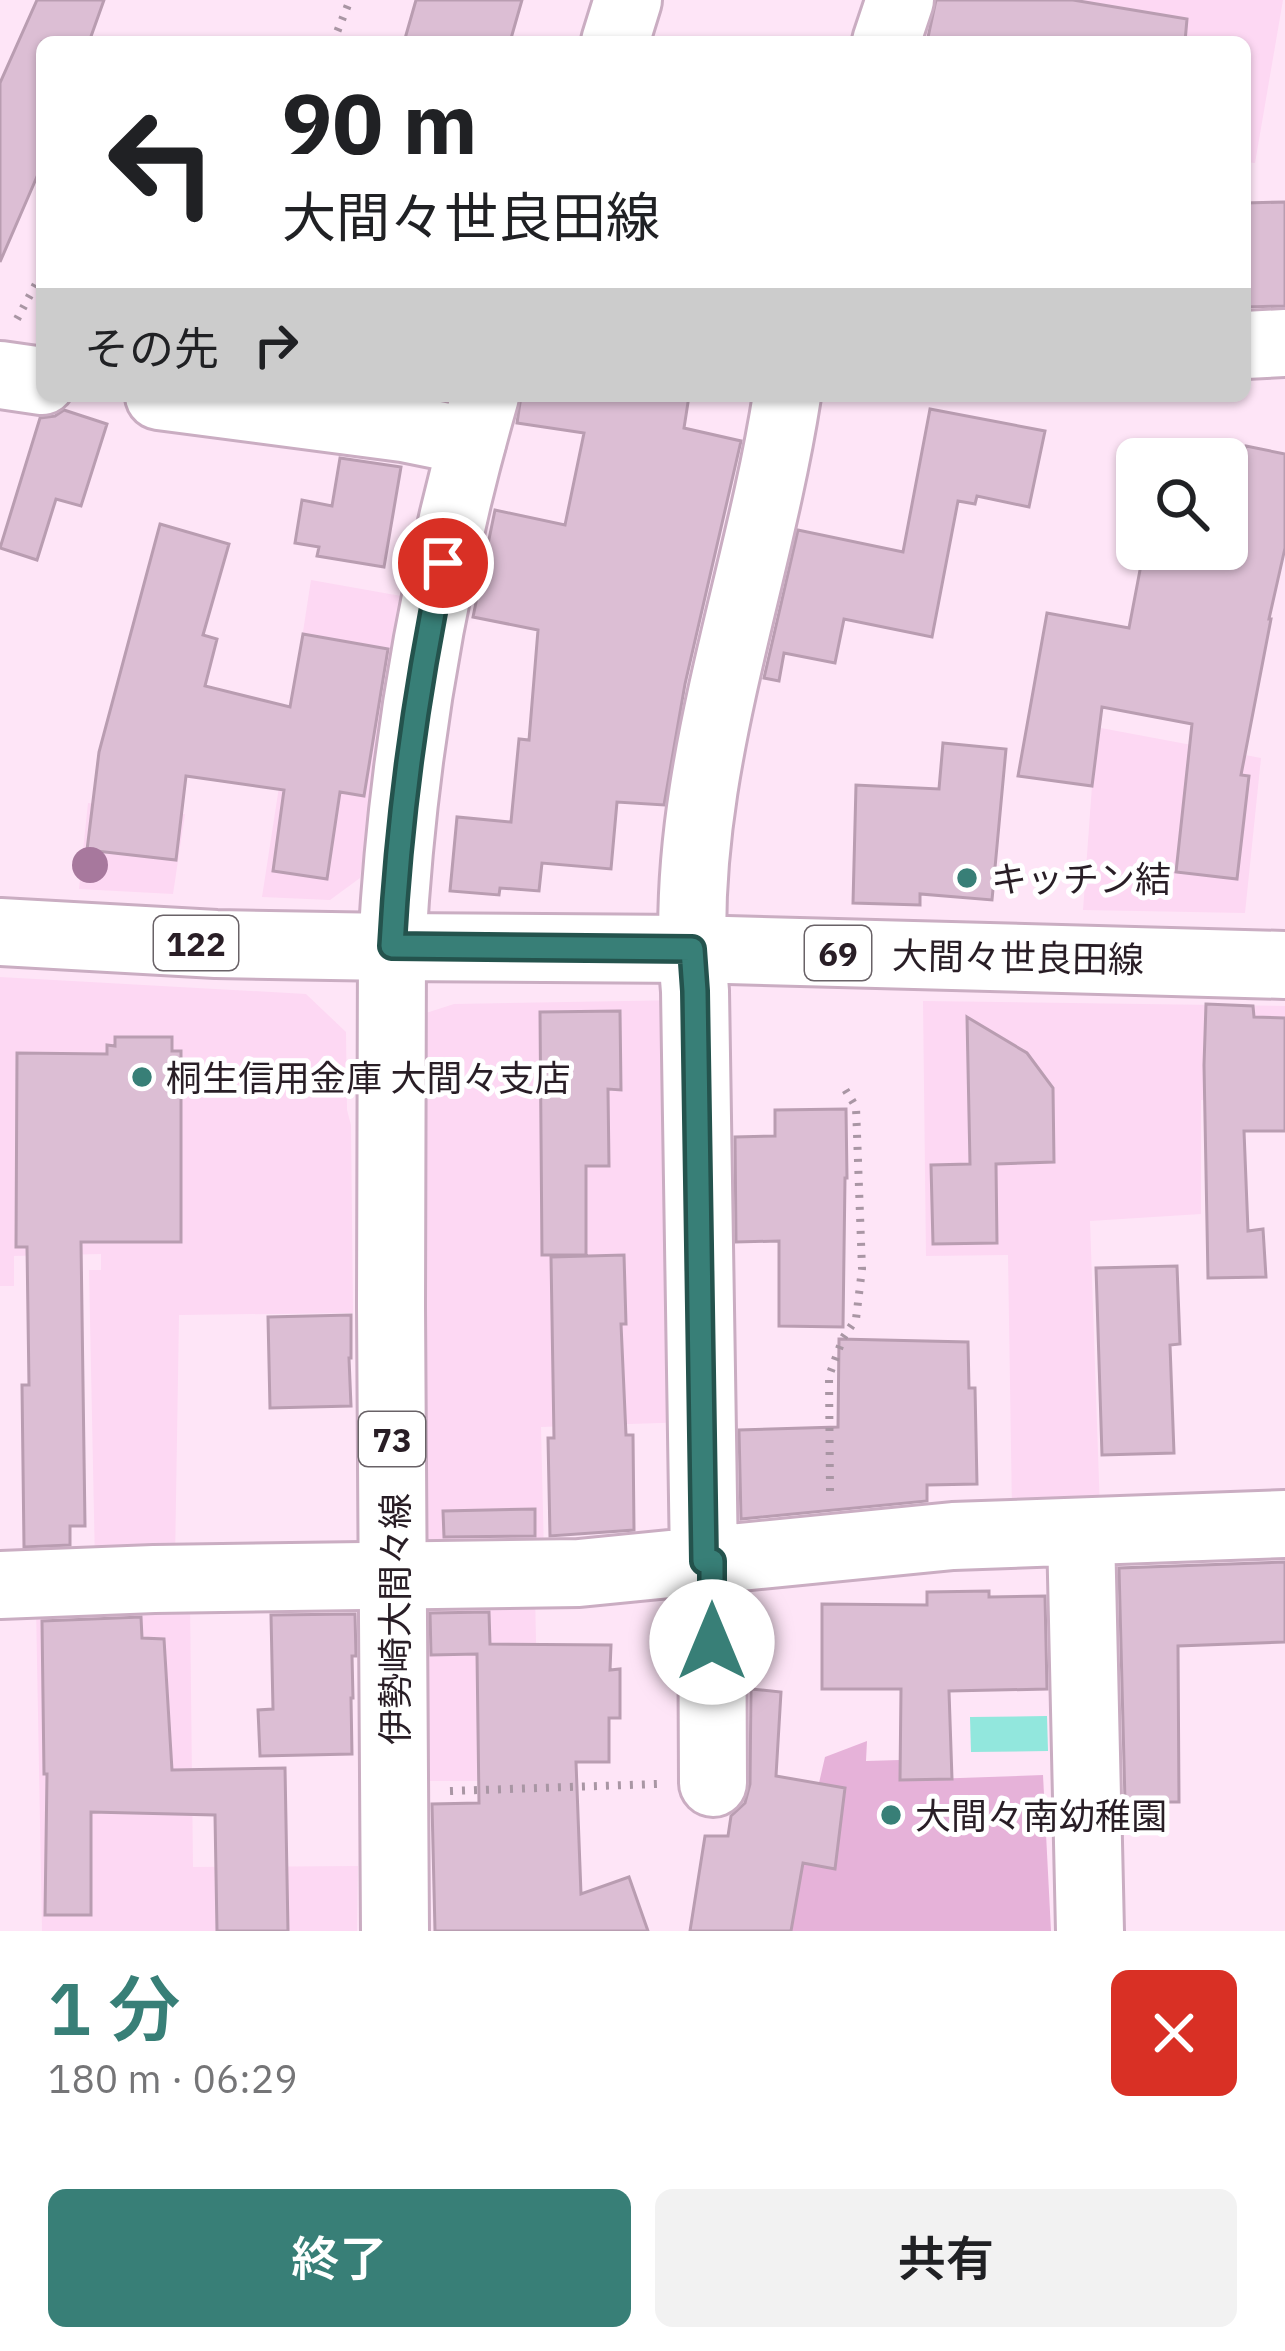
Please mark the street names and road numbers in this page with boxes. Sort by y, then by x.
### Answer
road number: 122 [154,916,238,970]
road number: 69 [805,926,871,980]
street label: 大間々世良田線 [892,931,1144,983]
road number: 73 [359,1412,425,1466]
street label: 伊勢崎大間々線 [371,1493,418,1745]

